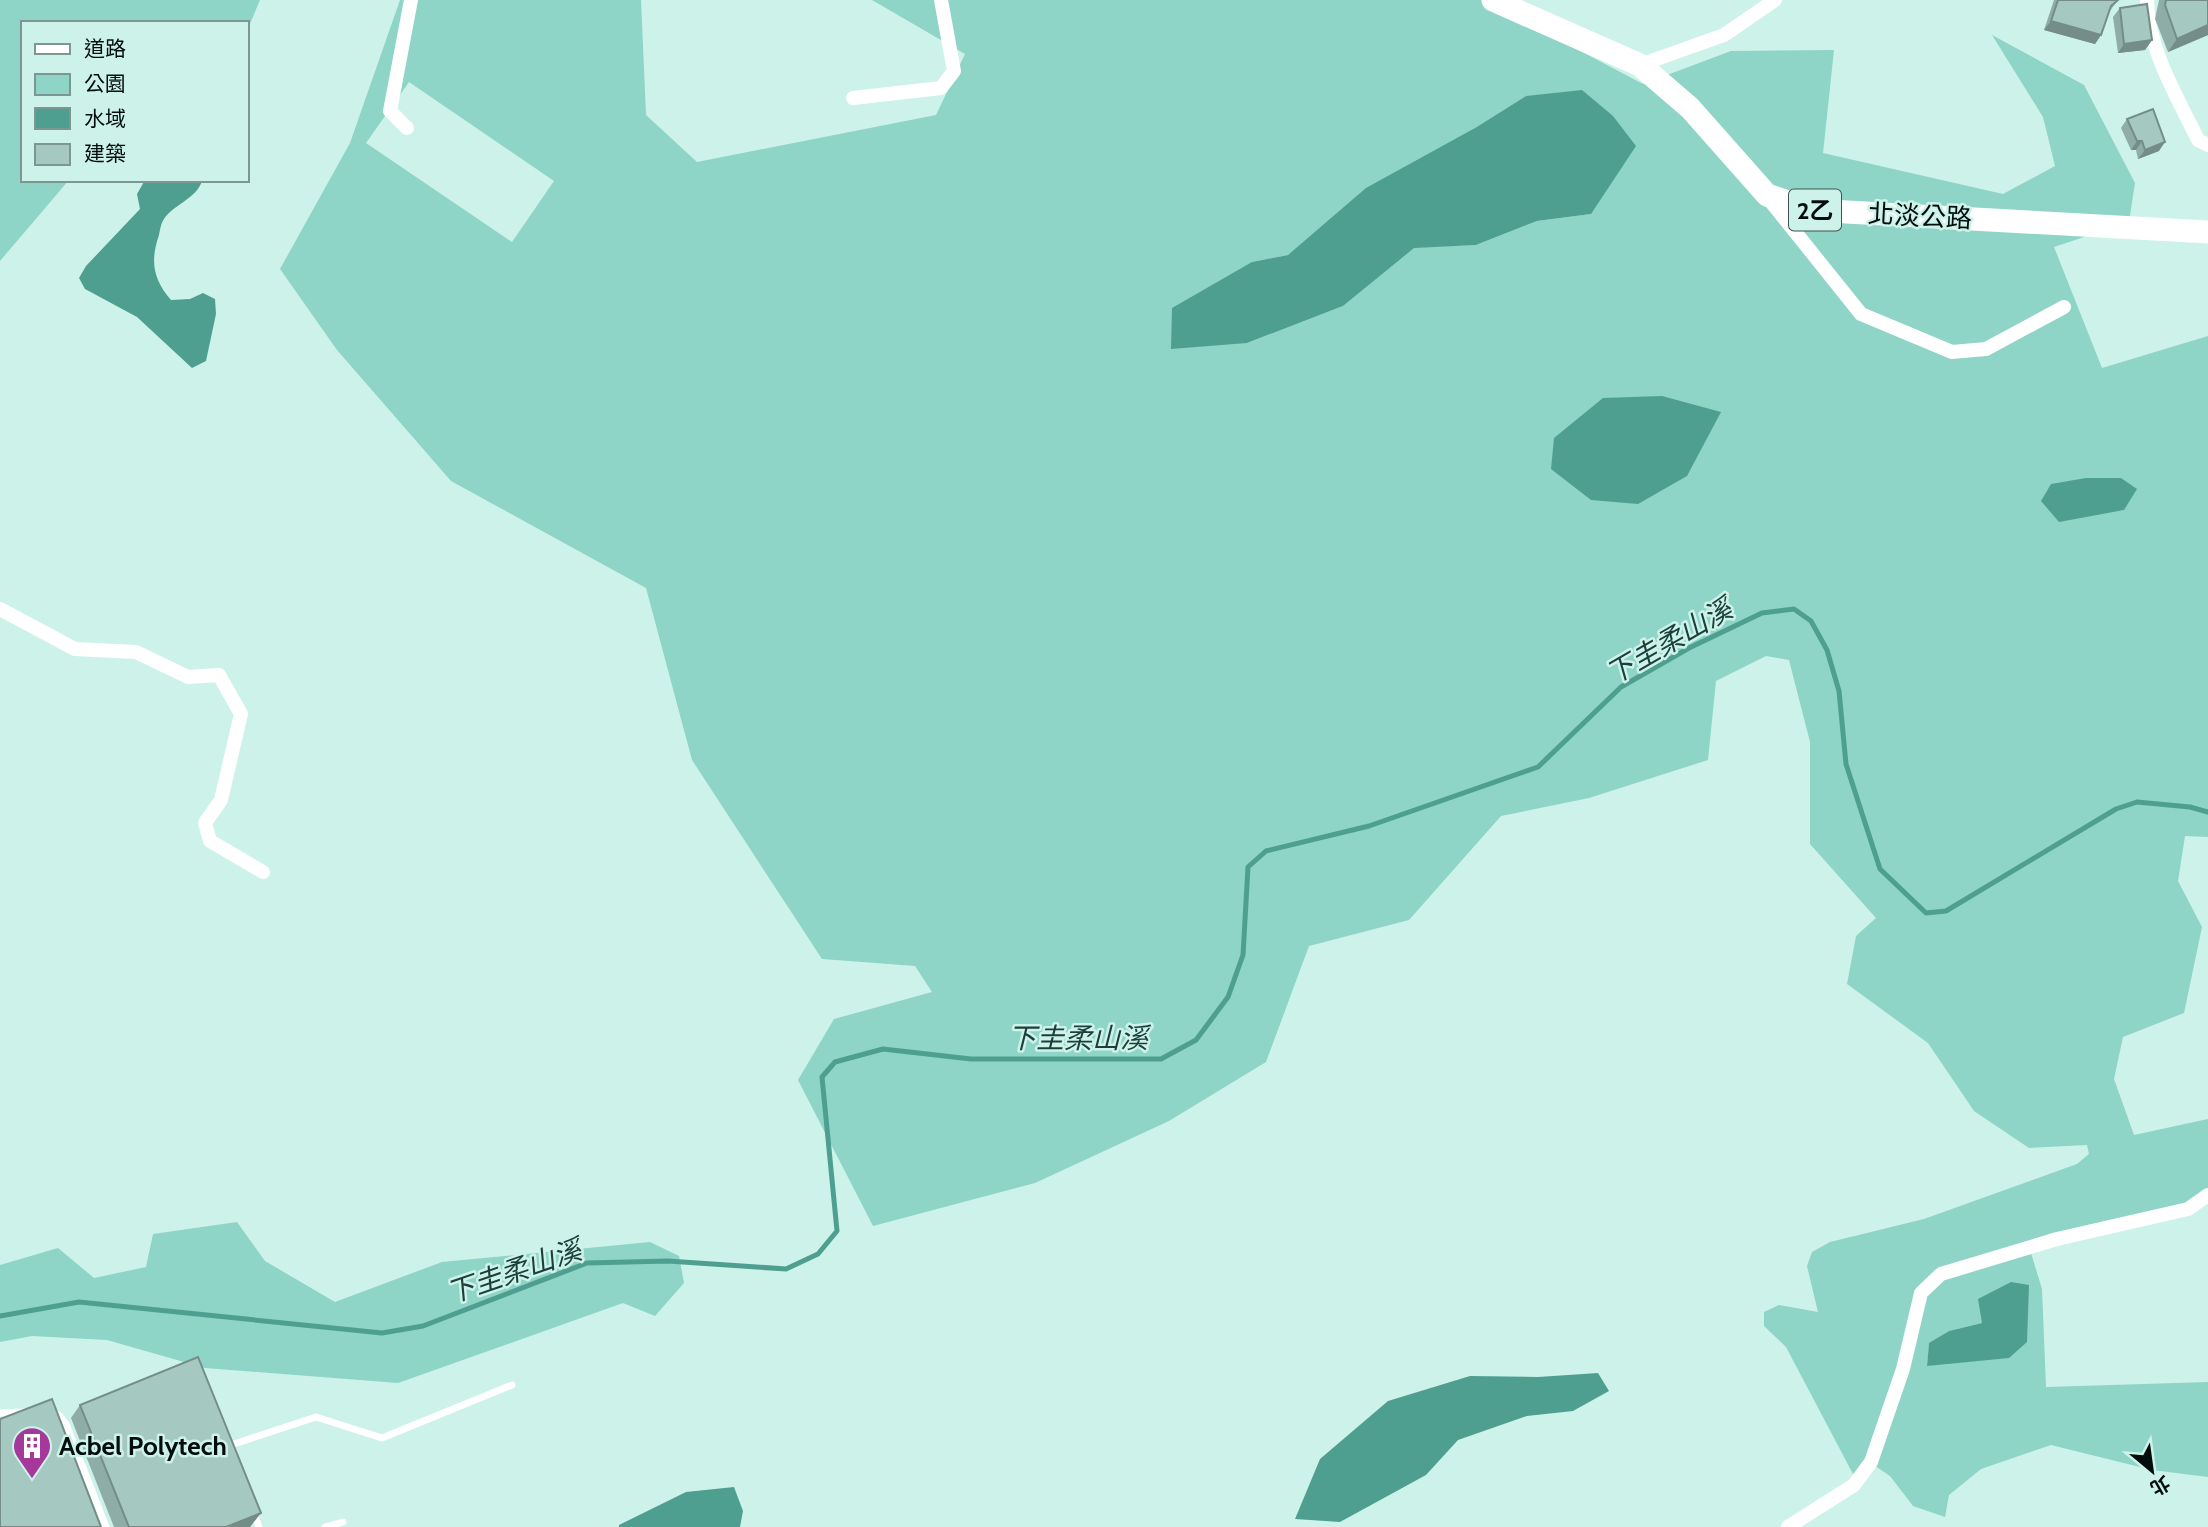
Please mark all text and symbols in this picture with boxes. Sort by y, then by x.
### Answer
legend [21,21,248,182]
text: 道路 [84,36,126,61]
text: 公園 [84,71,126,96]
text: 水域 [84,106,126,131]
text: 建築 [84,141,126,166]
road number: 2乙 [1789,190,1841,230]
street label: 北淡公路 [1867,197,1973,235]
water label: 下圭柔山溪 [1600,589,1742,691]
water label: 下圭柔山溪 [1008,1021,1152,1055]
water label: 下圭柔山溪 [442,1231,589,1310]
building icon: Acbel Polytech [11,1425,53,1480]
place label: Acbel Polytech [59,1430,227,1462]
north arrow [2117,1436,2187,1506]
text: 北 [2146,1471,2174,1500]

